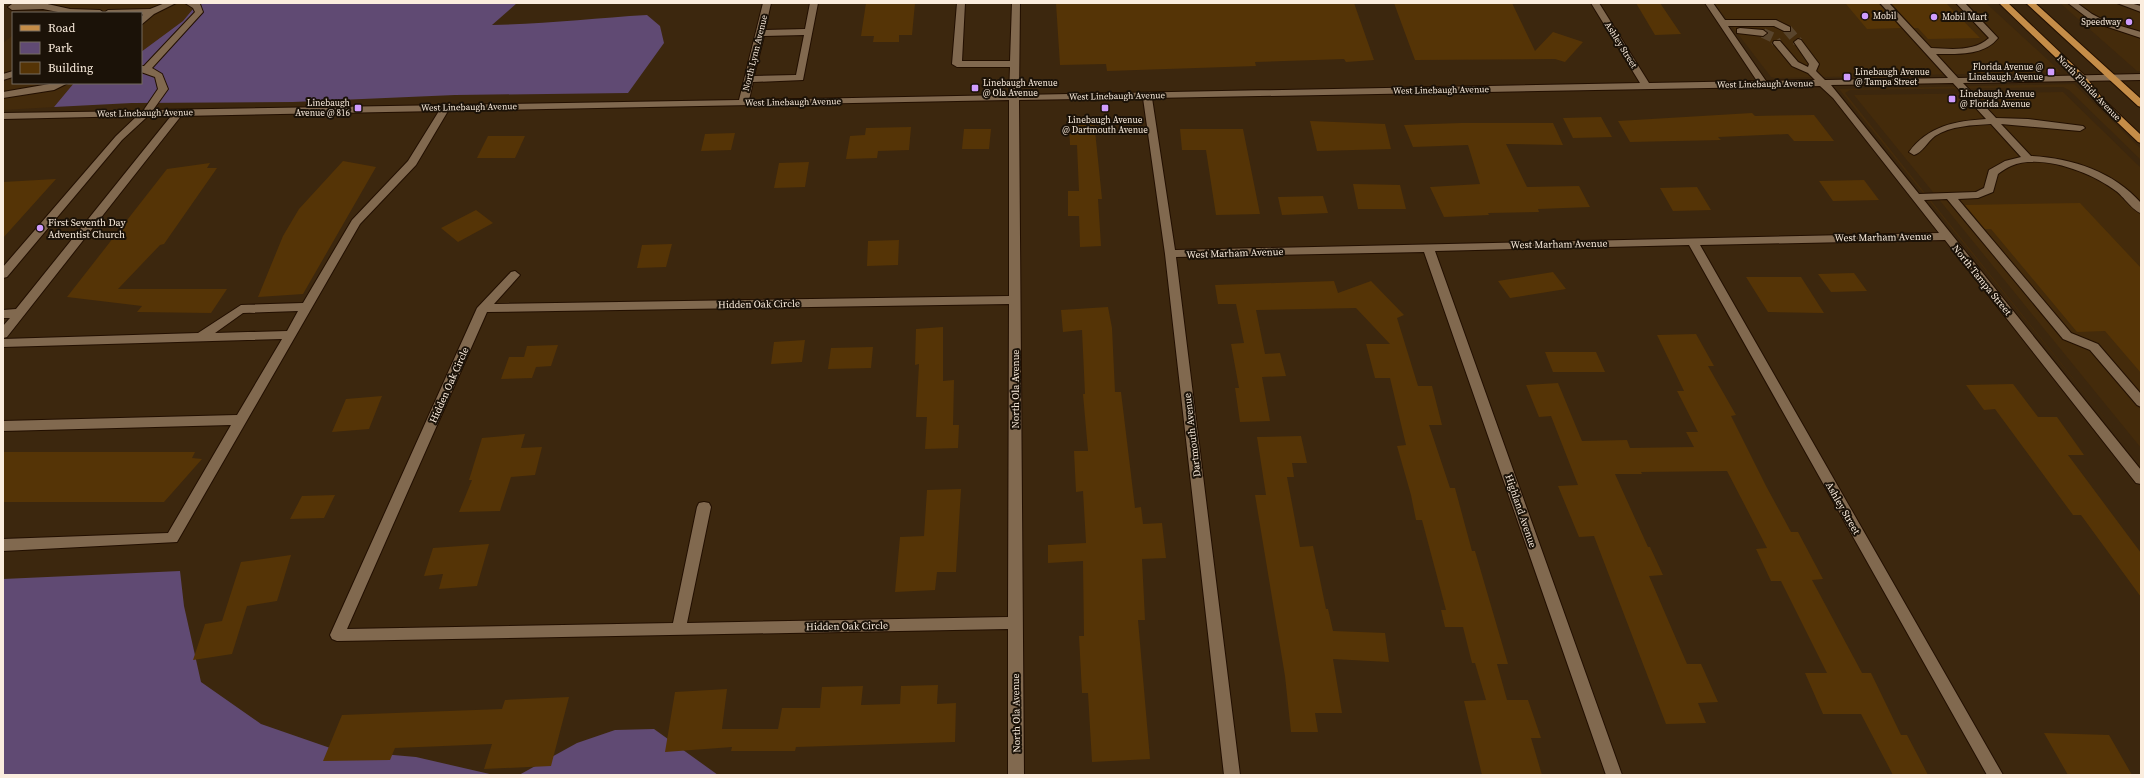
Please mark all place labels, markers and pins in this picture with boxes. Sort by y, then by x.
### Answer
place label: Mobil [1873,10,1897,22]
marker: Mobil [1860,11,1870,21]
place label: Mobil Mart [1942,11,1987,23]
marker: Mobil Mart [1929,12,1939,22]
place label: Speedway [2081,16,2121,28]
marker: Speedway [2124,17,2134,27]
place label: Florida Avenue @ Linebaugh Avenue [1968,61,2043,83]
place label: Linebaugh Avenue @ Tampa Street [1855,66,1930,88]
marker: Florida Avenue @ Linebaugh Avenue [2046,67,2056,77]
marker: Linebaugh Avenue @ Tampa Street [1842,72,1852,82]
place label: Linebaugh Avenue @ Ola Avenue [983,77,1058,99]
marker: Linebaugh Avenue @ Ola Avenue [970,83,980,93]
place label: Linebaugh Avenue @ Florida Avenue [1960,88,2035,110]
marker: Linebaugh Avenue @ Florida Avenue [1947,94,1957,104]
place label: Linebaugh Avenue @ 816 [295,97,351,119]
marker: Linebaugh Avenue @ 816 [353,103,363,113]
marker: Linebaugh Avenue @ Dartmouth Avenue [1100,103,1110,113]
place label: Linebaugh Avenue @ Dartmouth Avenue [1062,114,1148,136]
place label: First Seventh Day Adventist Church [48,216,126,241]
marker: First Seventh Day Adventist Church [35,223,45,233]

